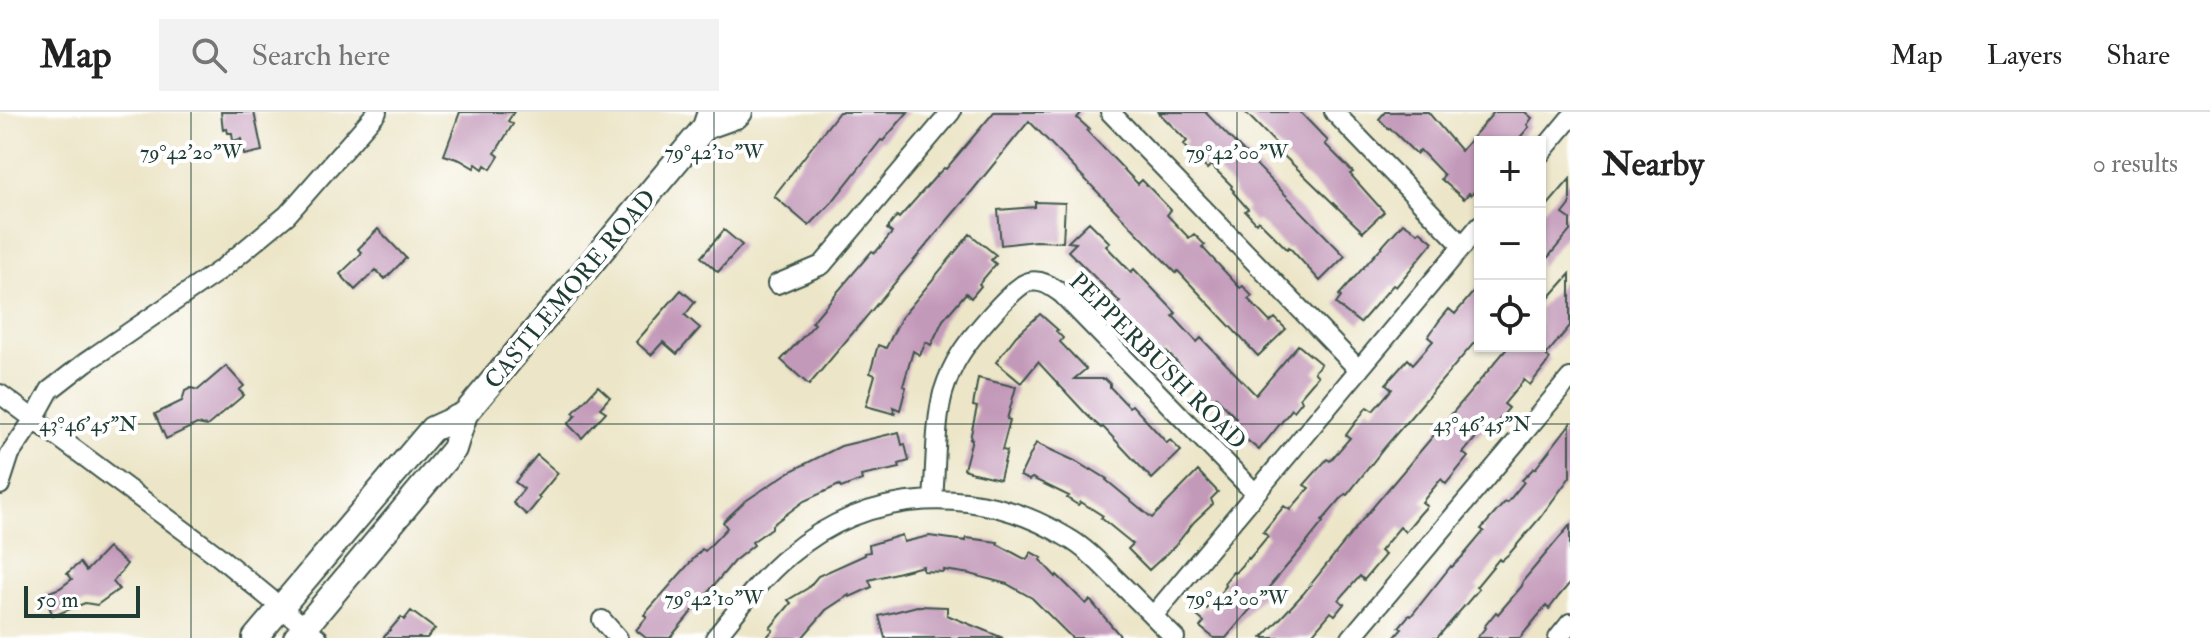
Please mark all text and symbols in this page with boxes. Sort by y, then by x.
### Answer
search box [159,19,719,91]
text: Map [40,31,111,79]
icon: search [187,33,231,77]
text: Search here [251,37,390,74]
text: Map [1890,38,1943,73]
text: Layers [1987,38,2062,73]
text: Share [2106,38,2170,73]
map controls [1474,136,1546,352]
button: + [1474,136,1546,208]
text: 79°42'20"W [140,140,243,165]
text: 79°42'10"W [665,140,764,165]
text: 79°42'00"W [1186,140,1289,165]
text: Nearby [1602,143,1704,186]
text: 0 results [2093,148,2178,180]
street label: CASTLEMORE ROAD [478,183,663,395]
button: − [1474,208,1546,280]
street label: PEPPERBUSH ROAD [1062,266,1253,457]
button: locate [1474,280,1546,352]
text: 43°46'45"N [39,412,137,437]
text: 43°46'45"N [1433,412,1531,437]
scale bar [24,582,140,618]
text: 50 m [36,586,78,614]
text: 79°42'10"W [665,586,764,611]
text: 79°42'00"W [1186,586,1289,611]

